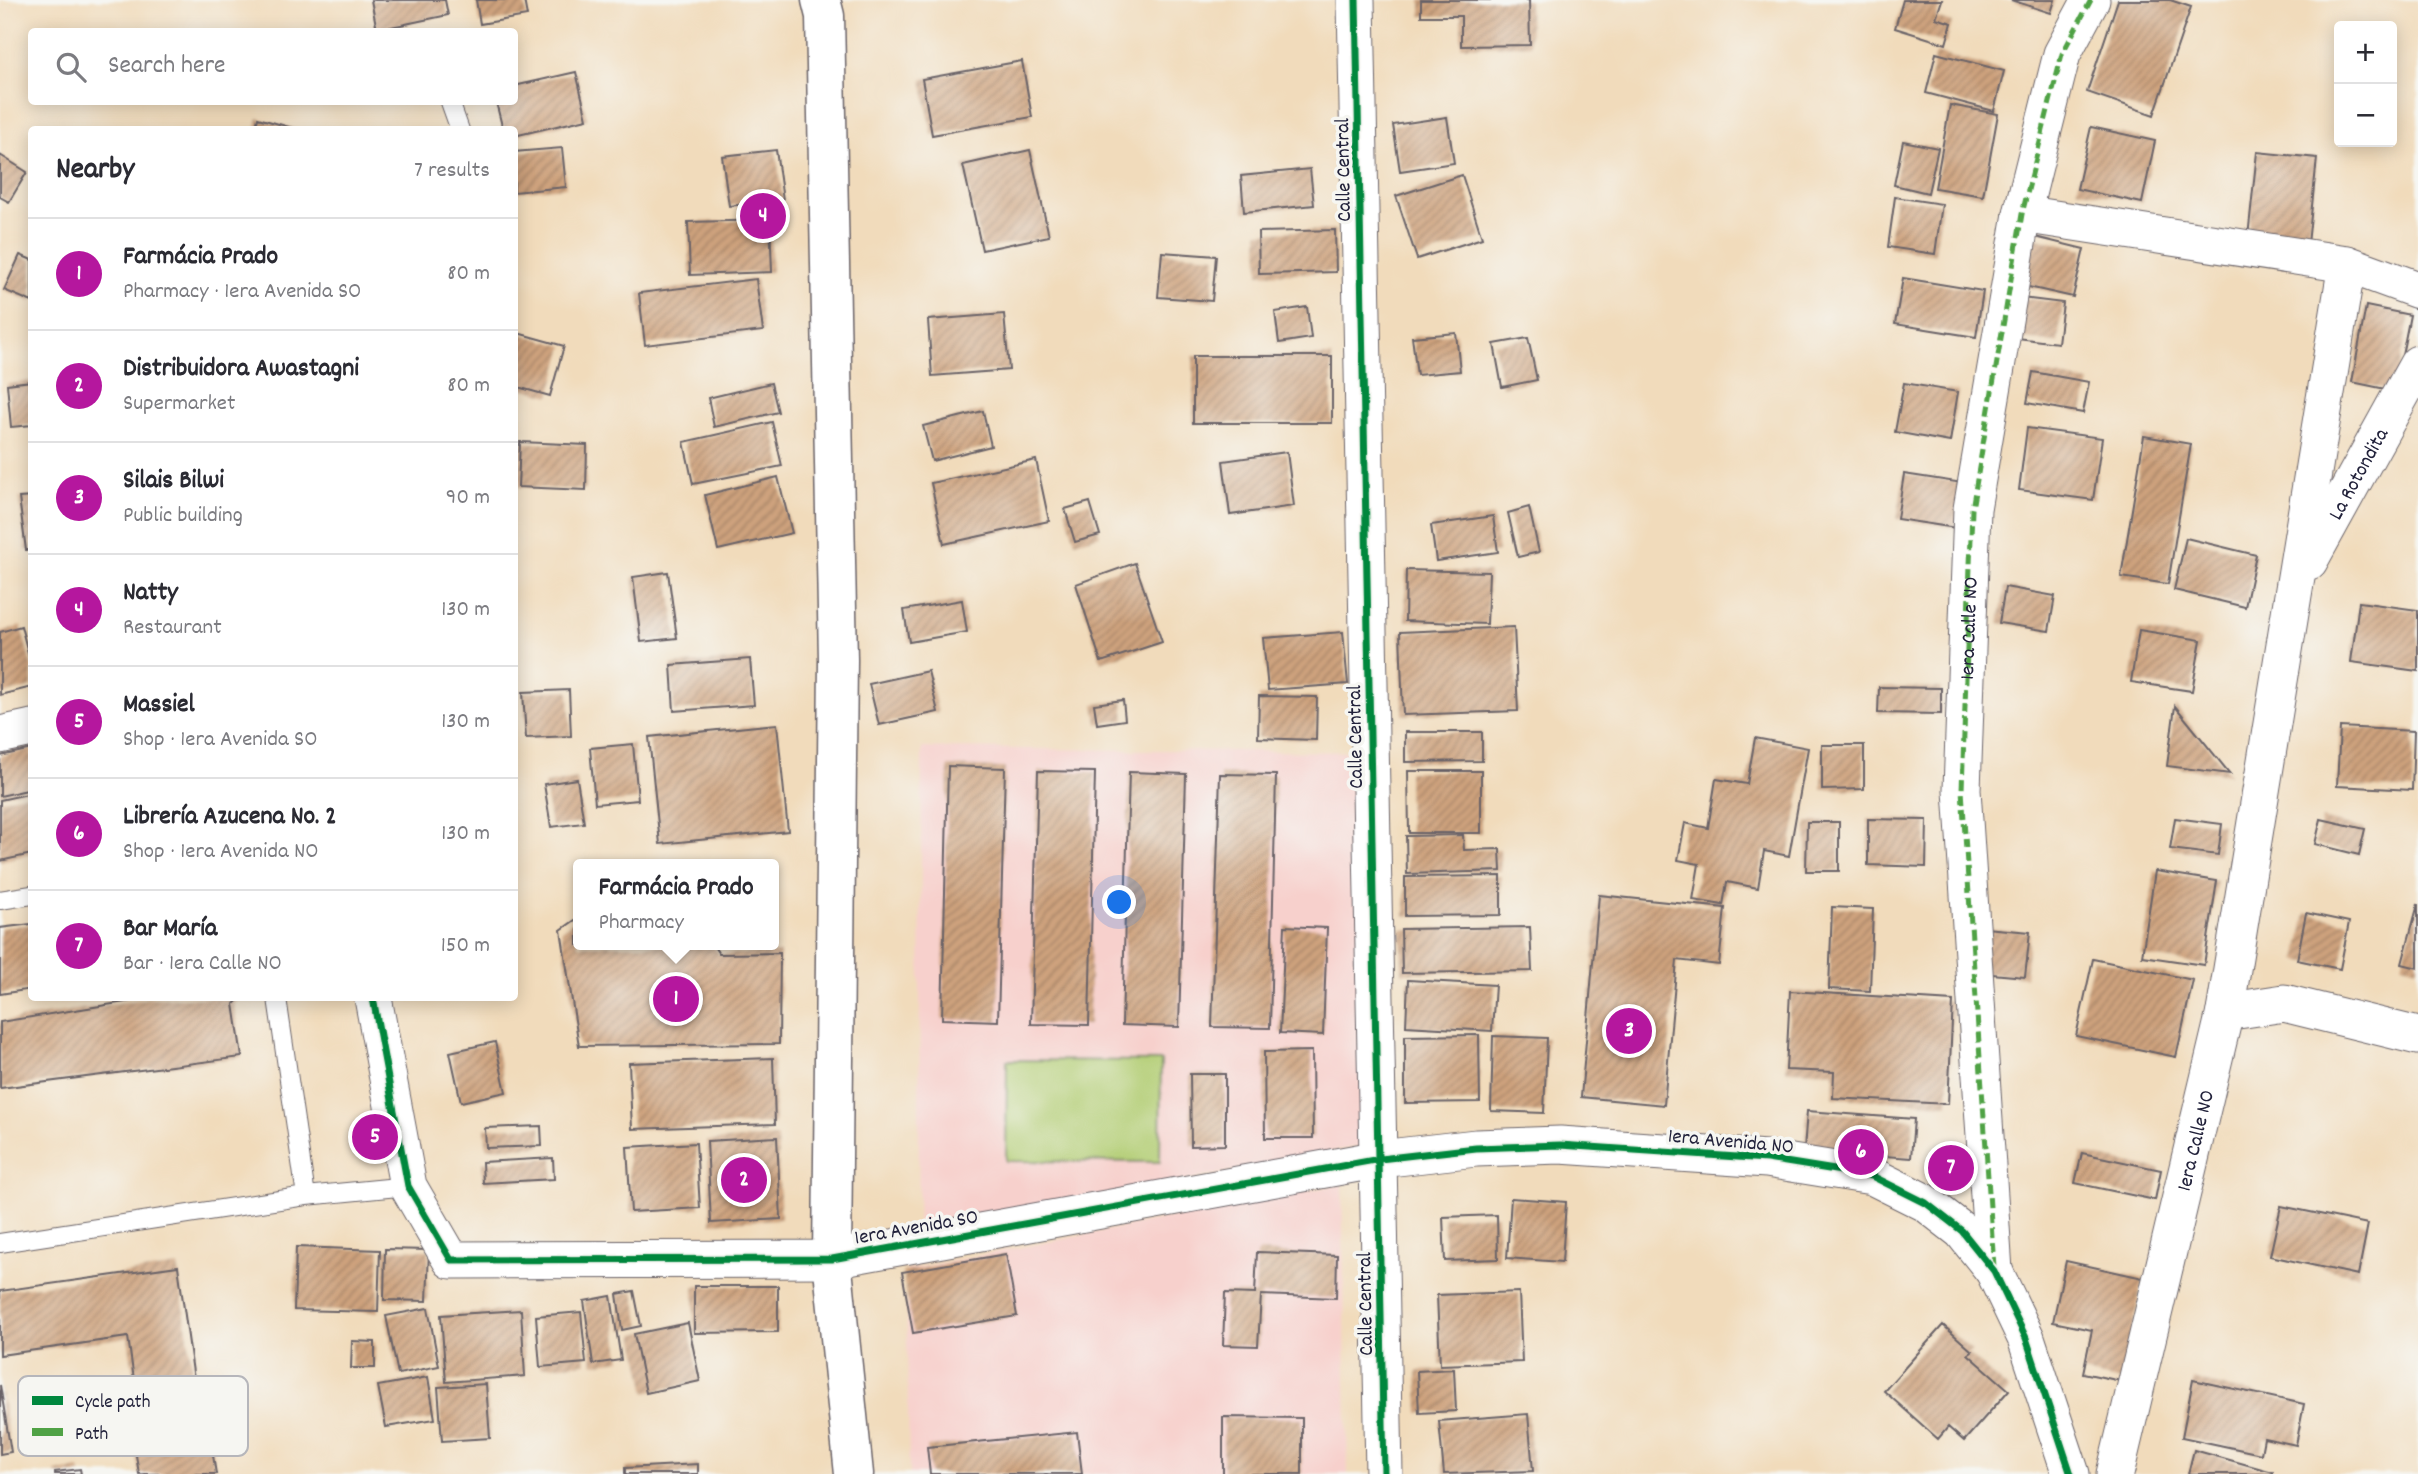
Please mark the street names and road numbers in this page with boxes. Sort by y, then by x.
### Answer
street label: Calle Central [1329,118,1361,222]
street label: La Rotondita [2322,423,2398,526]
street label: 1era Calle NO [1954,576,1988,680]
street label: Calle Central [1341,685,1373,789]
street label: 1era Calle NO [2171,1087,2224,1195]
street label: 1era Avenida NO [1667,1123,1795,1163]
street label: 1era Avenida SO [852,1203,981,1255]
street label: Calle Central [1351,1252,1383,1356]

